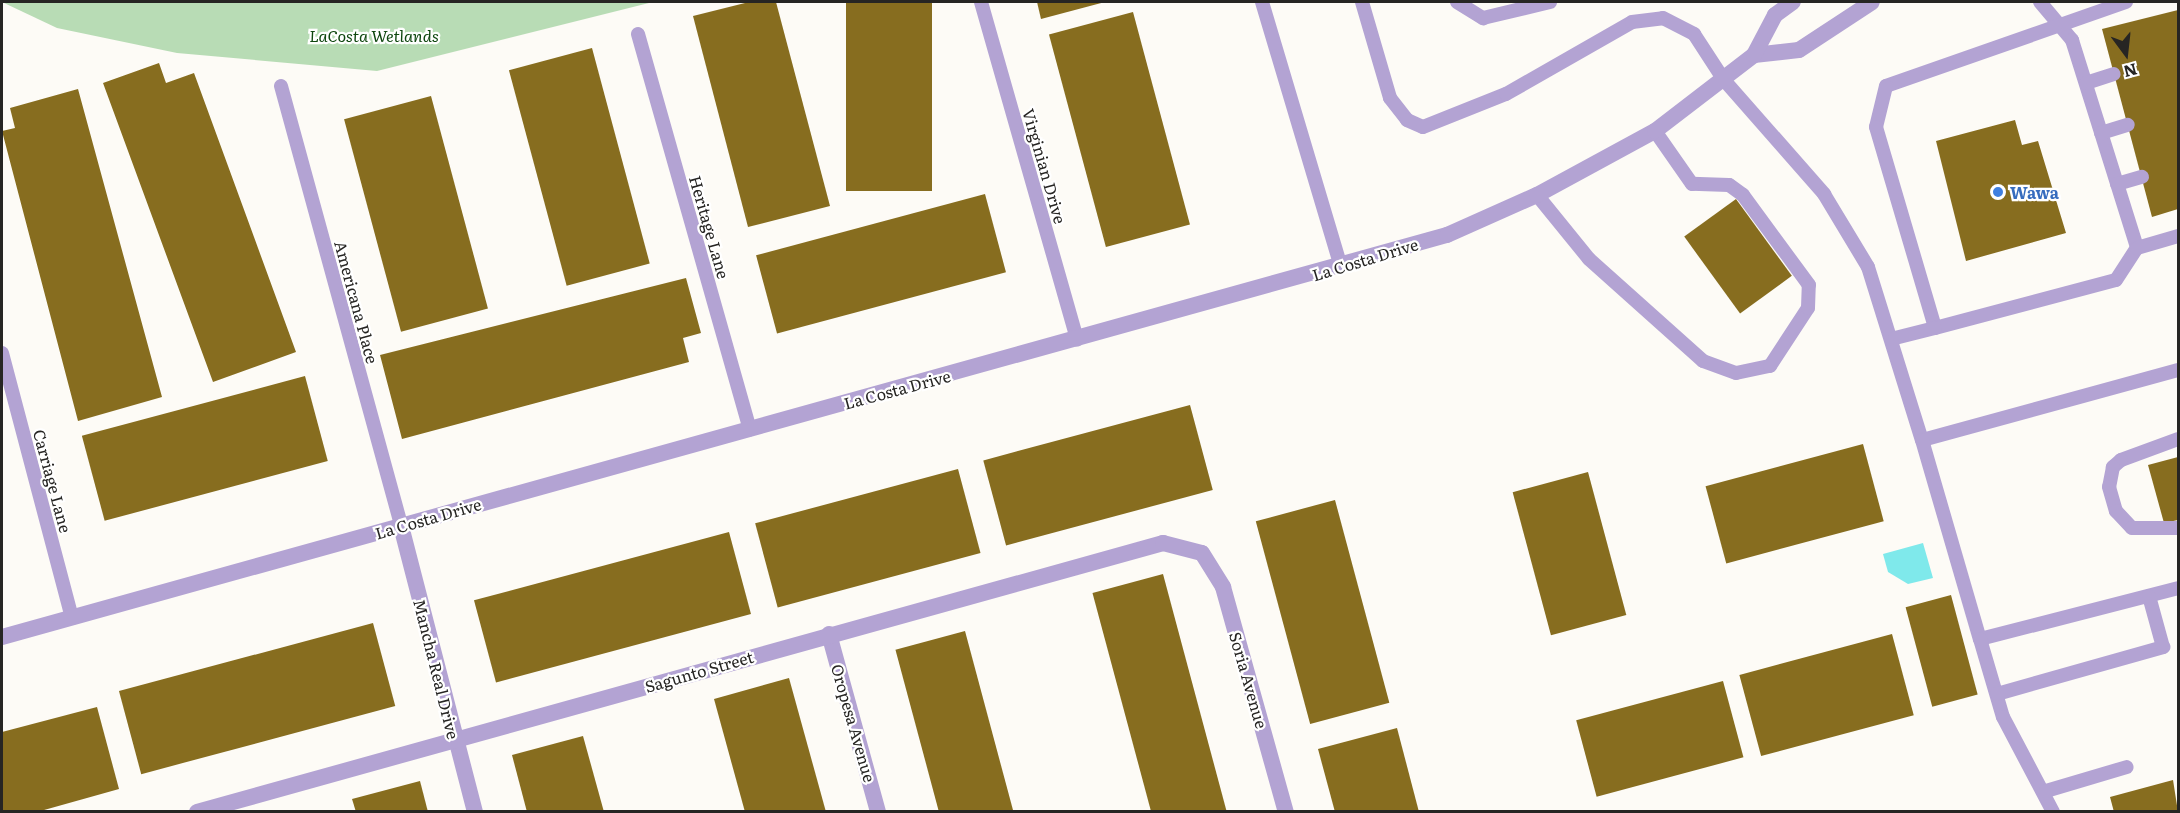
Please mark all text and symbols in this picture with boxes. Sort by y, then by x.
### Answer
north arrow [2096,24,2156,84]
park label: LaCosta Wetlands [309,25,439,45]
text: N [2121,58,2140,85]
street label: Virginian Drive [1019,106,1071,226]
street label: Heritage Lane [686,173,734,281]
place label: Wawa [2010,182,2059,202]
marker: Wawa [1991,185,2005,199]
street label: La Costa Drive [1310,234,1420,284]
street label: Americana Place [331,238,383,366]
street label: La Costa Drive [842,366,952,412]
street label: Carriage Lane [30,427,76,535]
street label: La Costa Drive [373,494,483,542]
street label: Mancha Real Drive [410,597,464,741]
street label: Soria Avenue [1226,629,1272,731]
street label: Sagunto Street [643,646,755,696]
street label: Oropesa Avenue [828,662,880,784]

